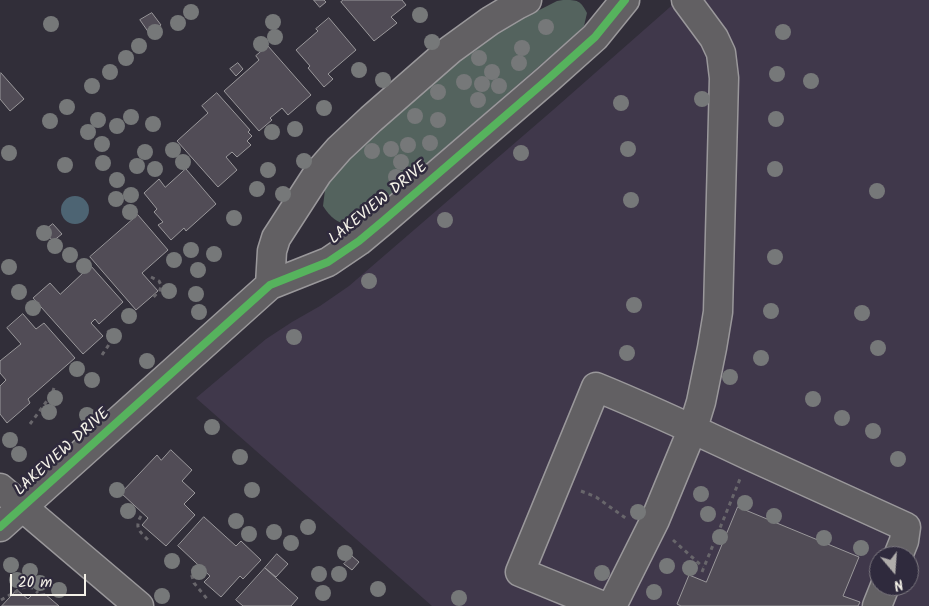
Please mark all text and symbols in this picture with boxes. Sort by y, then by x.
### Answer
street label: LAKEVIEW DRIVE [326,158,432,250]
street label: LAKEVIEW DRIVE [11,405,115,501]
north arrow [869,546,919,596]
scale bar [12,564,89,596]
text: 20 m [18,571,52,595]
text: N [891,572,906,596]

